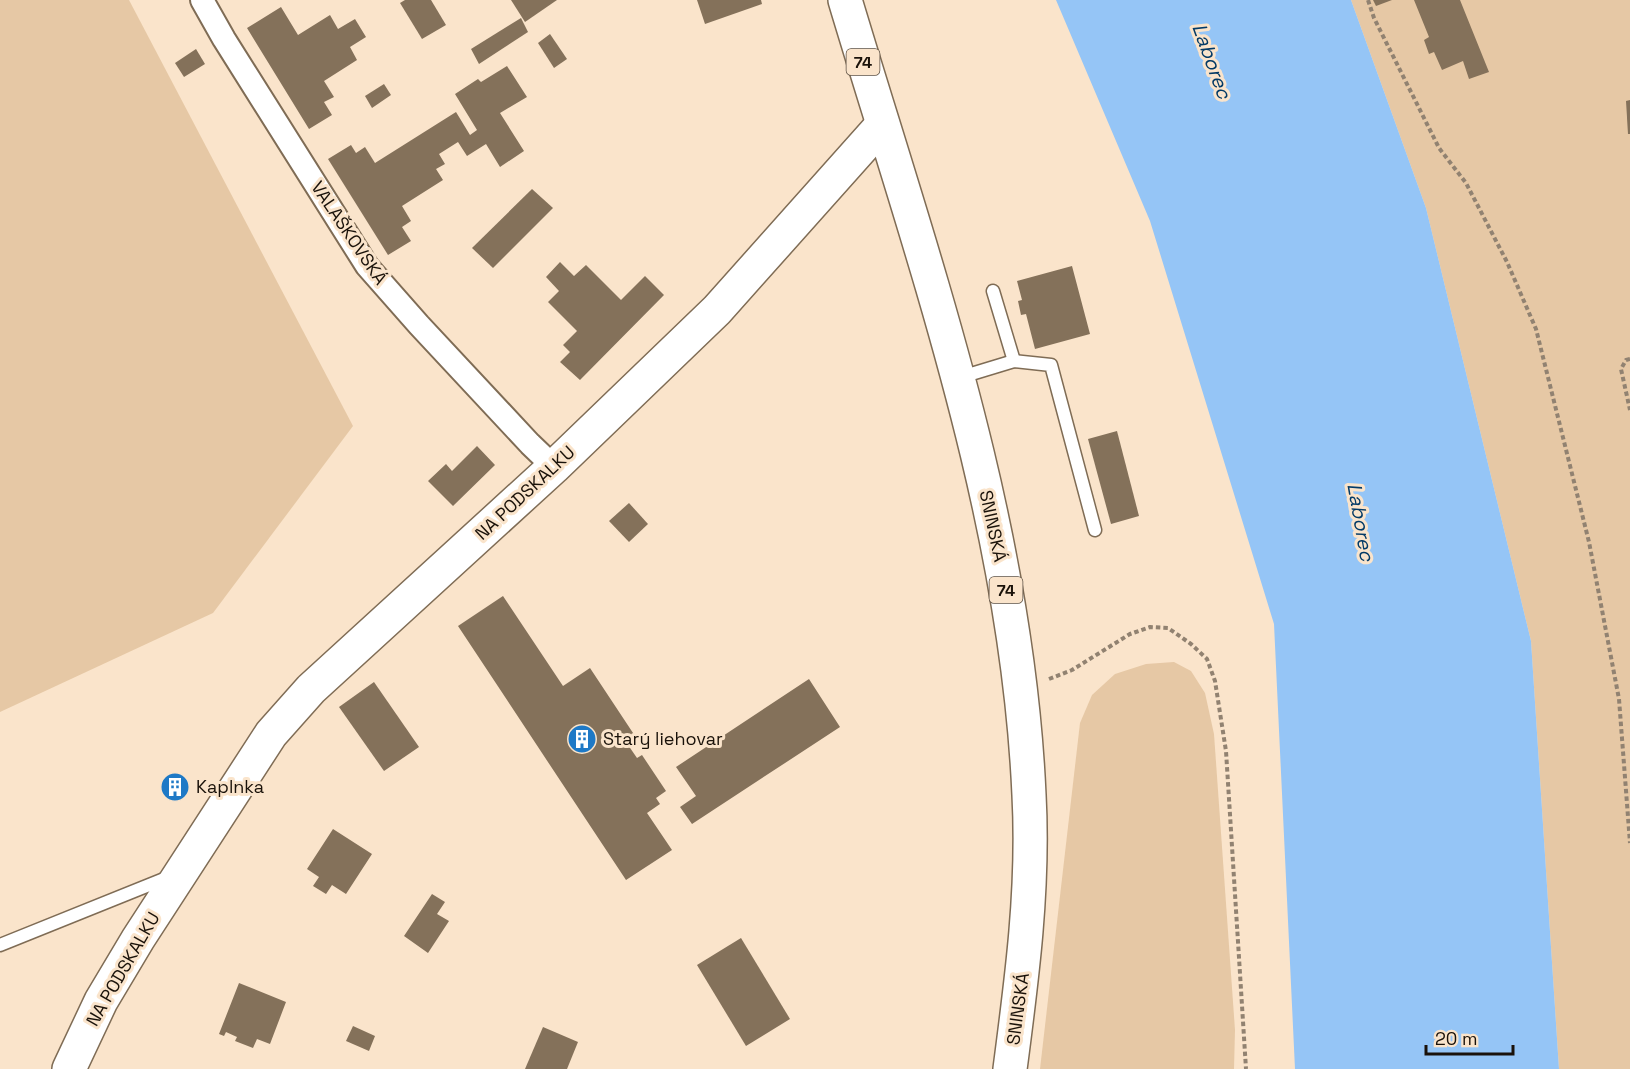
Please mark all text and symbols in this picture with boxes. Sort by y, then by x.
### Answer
water label: Laborec [1186,20,1238,103]
road number: 74 [846,49,880,75]
street label: VALAŠKOVSKÁ [306,176,393,289]
street label: NA PODSKALKU [470,441,579,545]
water label: Laborec [1341,481,1381,564]
street label: SNINSKÁ [975,488,1012,564]
road number: 74 [990,577,1022,603]
building icon: Starý liehovar [566,723,598,755]
place label: Starý liehovar [603,727,723,750]
building icon: Kaplnka [159,771,191,803]
place label: Kaplnka [196,775,264,798]
street label: NA PODSKALKU [81,907,165,1030]
street label: SNINSKÁ [1001,971,1034,1047]
scale bar [1426,1018,1513,1056]
text: 20 m [1435,1027,1478,1050]

